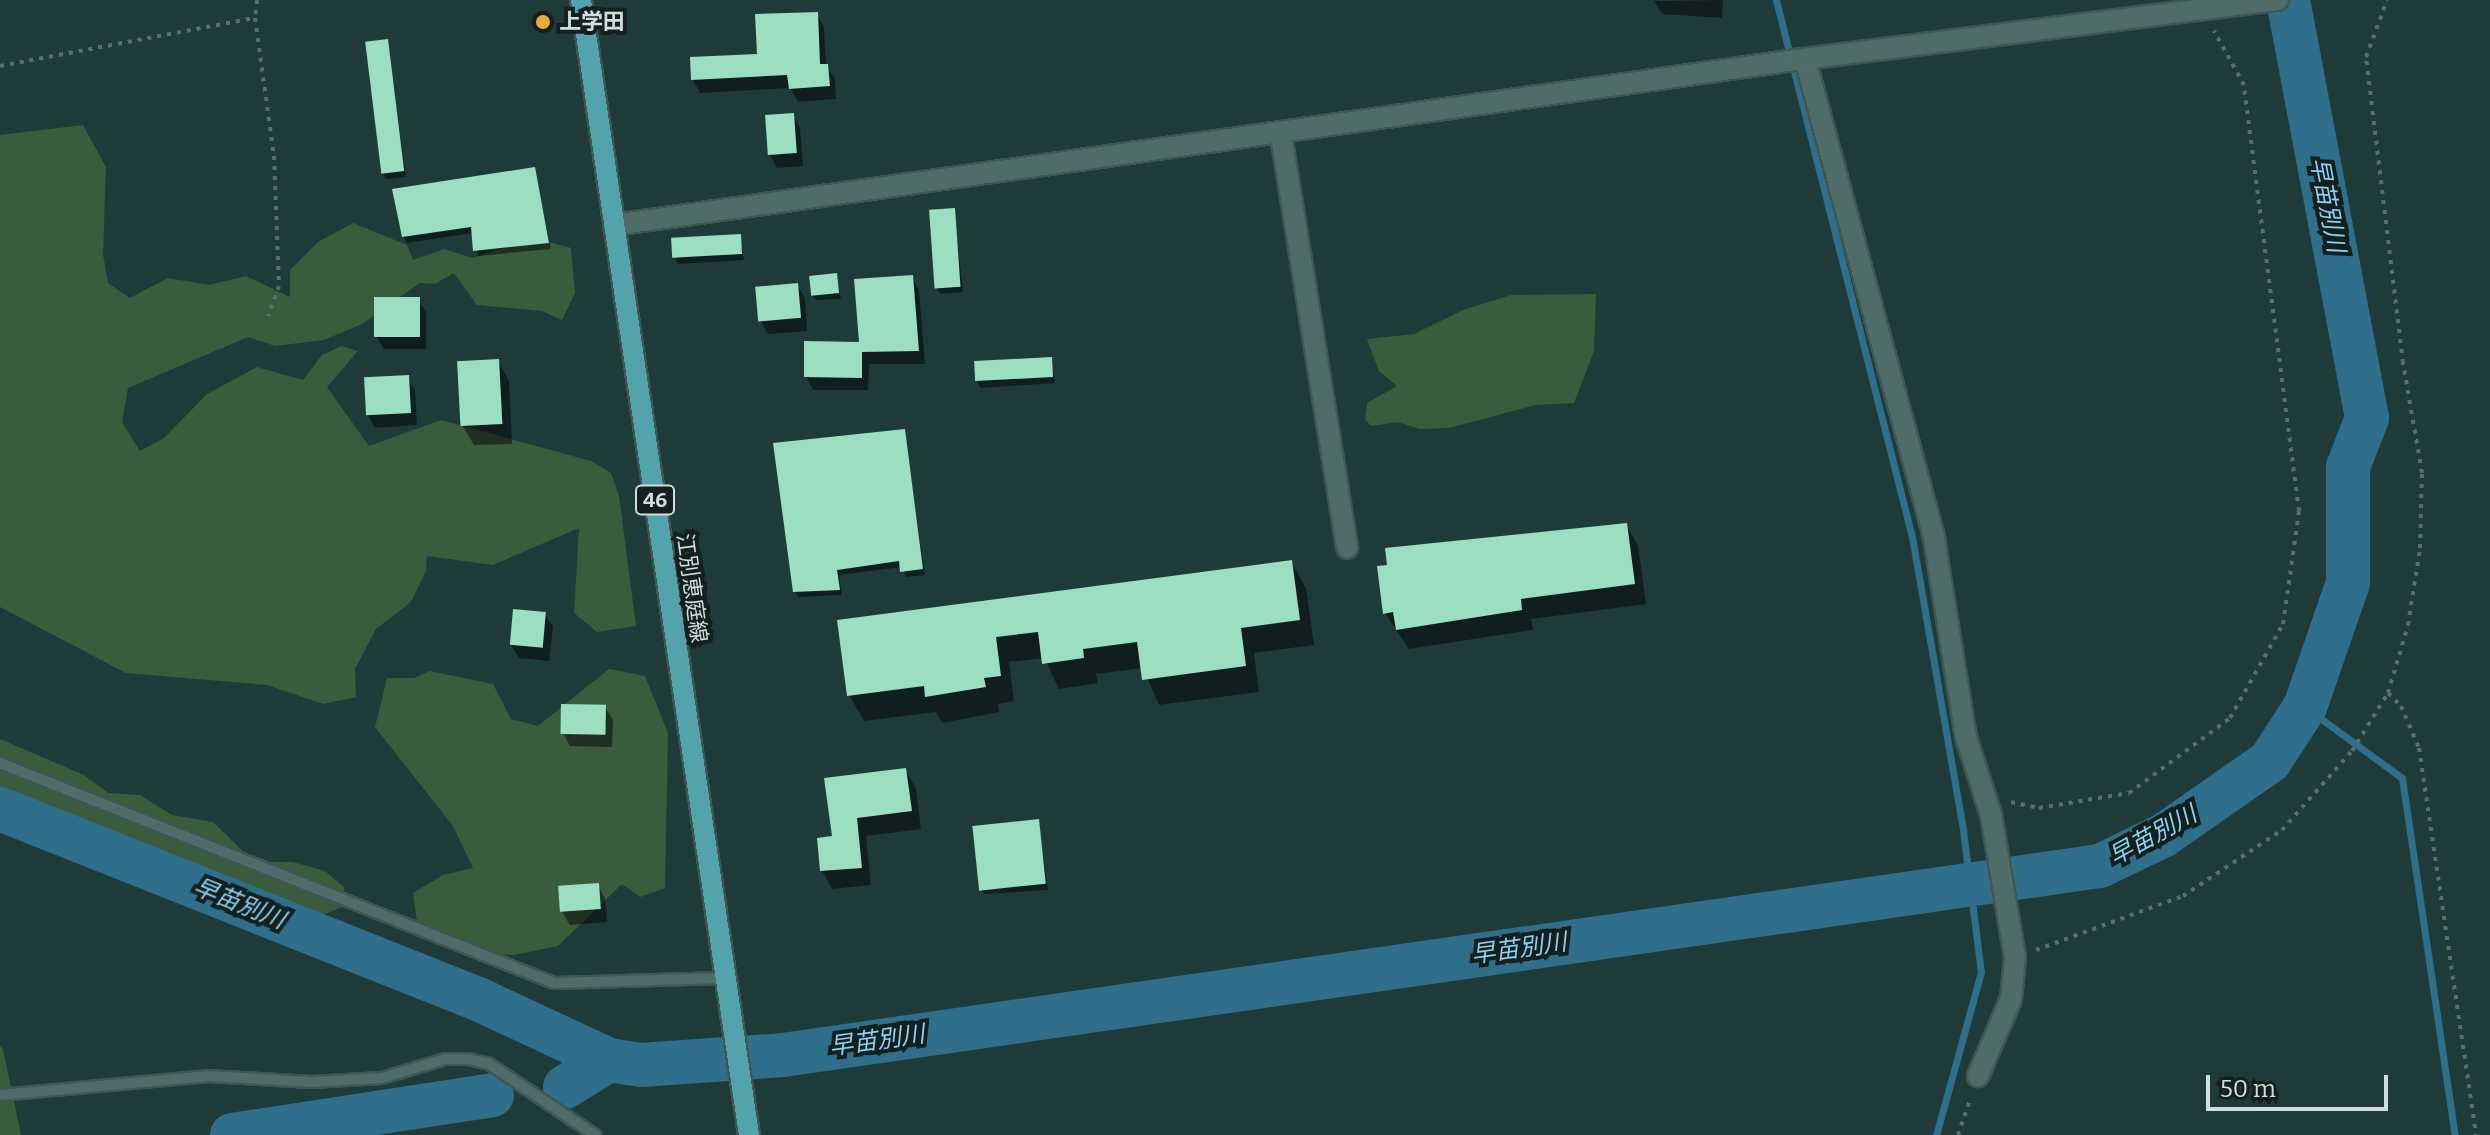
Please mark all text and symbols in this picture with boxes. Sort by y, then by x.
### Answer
place label: 上学田 [559,9,625,35]
marker: 上学田 [534,13,552,31]
water label: 早苗別川 [2304,155,2350,255]
road number: 46 [635,484,675,516]
street label: 江別恵庭線 [671,532,713,644]
water label: 早苗別川 [2104,800,2202,872]
water label: 早苗別川 [189,873,289,935]
water label: 早苗別川 [1469,928,1569,970]
water label: 早苗別川 [827,1020,927,1062]
scale bar [2210,1059,2392,1109]
text: 50 m [2220,1075,2276,1103]

